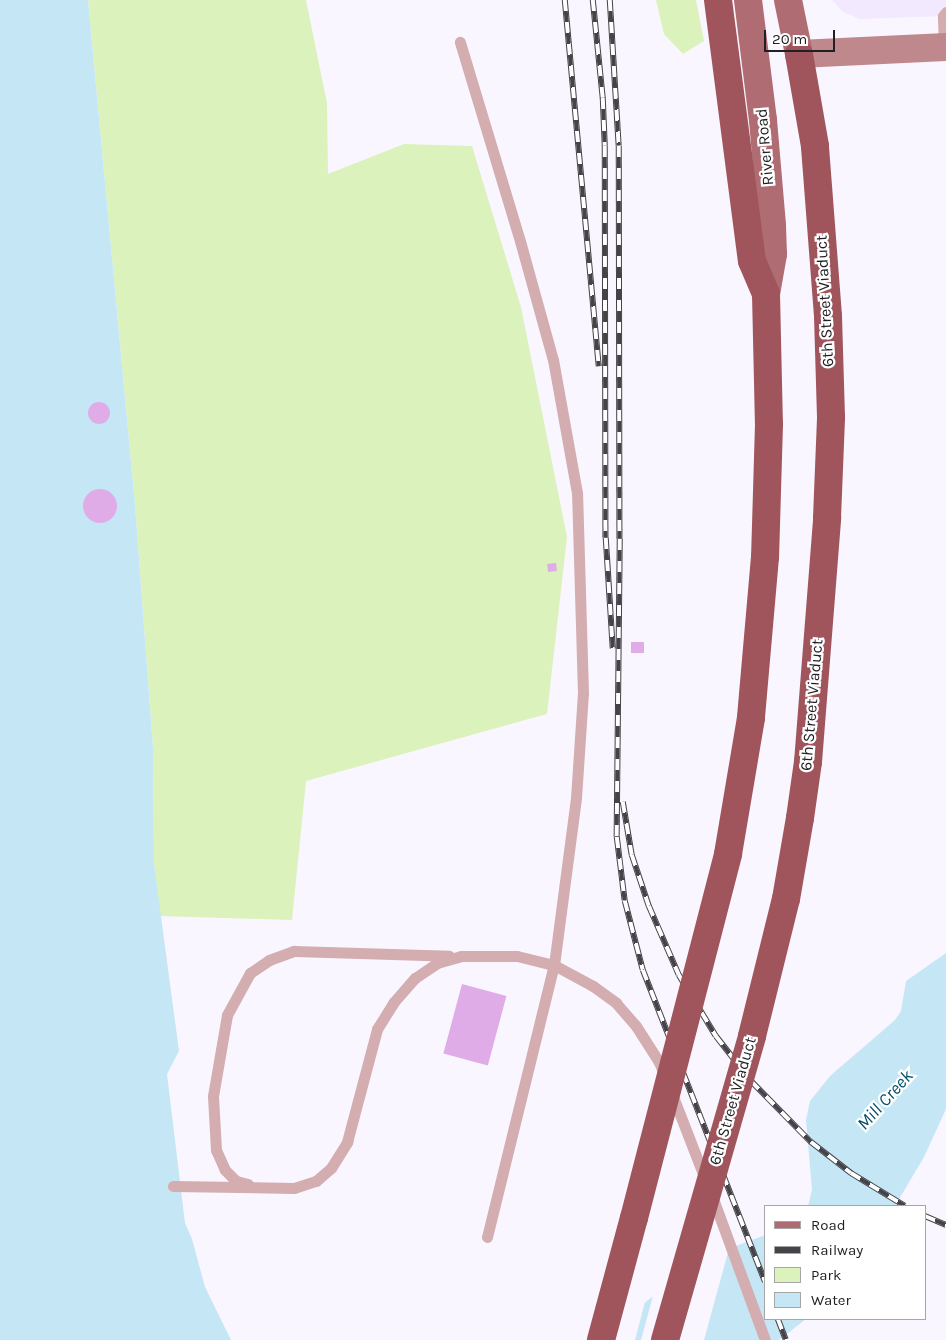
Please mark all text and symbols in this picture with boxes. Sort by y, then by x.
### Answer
scale bar [766,20,837,52]
text: 20 m [772,30,807,48]
street label: River Road [752,108,778,186]
street label: 6th Street Viaduct [812,234,838,368]
street label: 6th Street Viaduct [797,638,827,772]
street label: 6th Street Viaduct [706,1035,760,1167]
water label: Mill Creek [852,1065,918,1135]
legend [764,1205,926,1320]
text: Road [811,1216,846,1234]
text: Railway [811,1241,863,1259]
text: Park [811,1266,841,1284]
text: Water [811,1291,851,1309]

